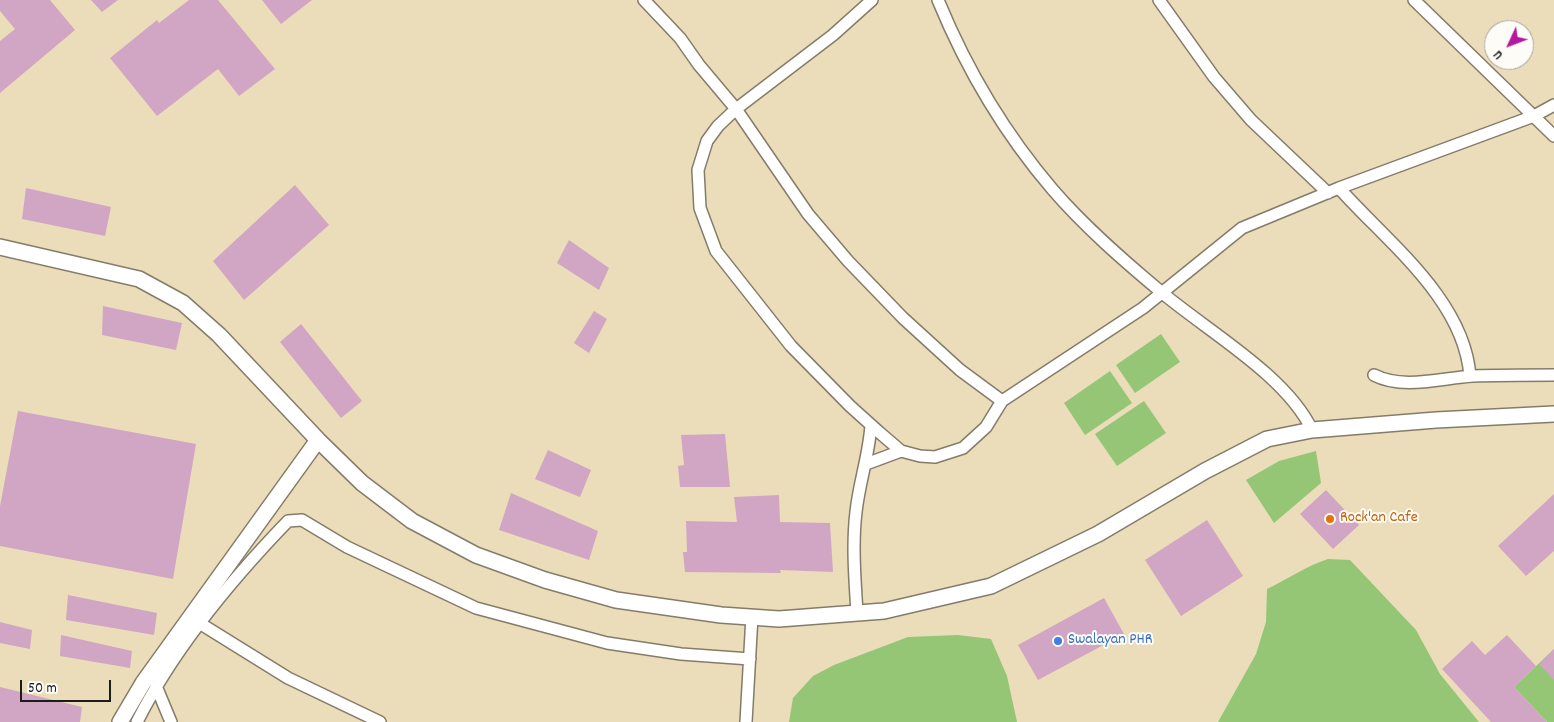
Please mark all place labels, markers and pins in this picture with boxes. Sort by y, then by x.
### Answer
place label: Rock'an Cafe [1340,509,1418,529]
marker: Rock'an Cafe [1324,513,1336,525]
place label: Swalayan PHR [1068,631,1152,651]
marker: Swalayan PHR [1052,635,1064,647]

